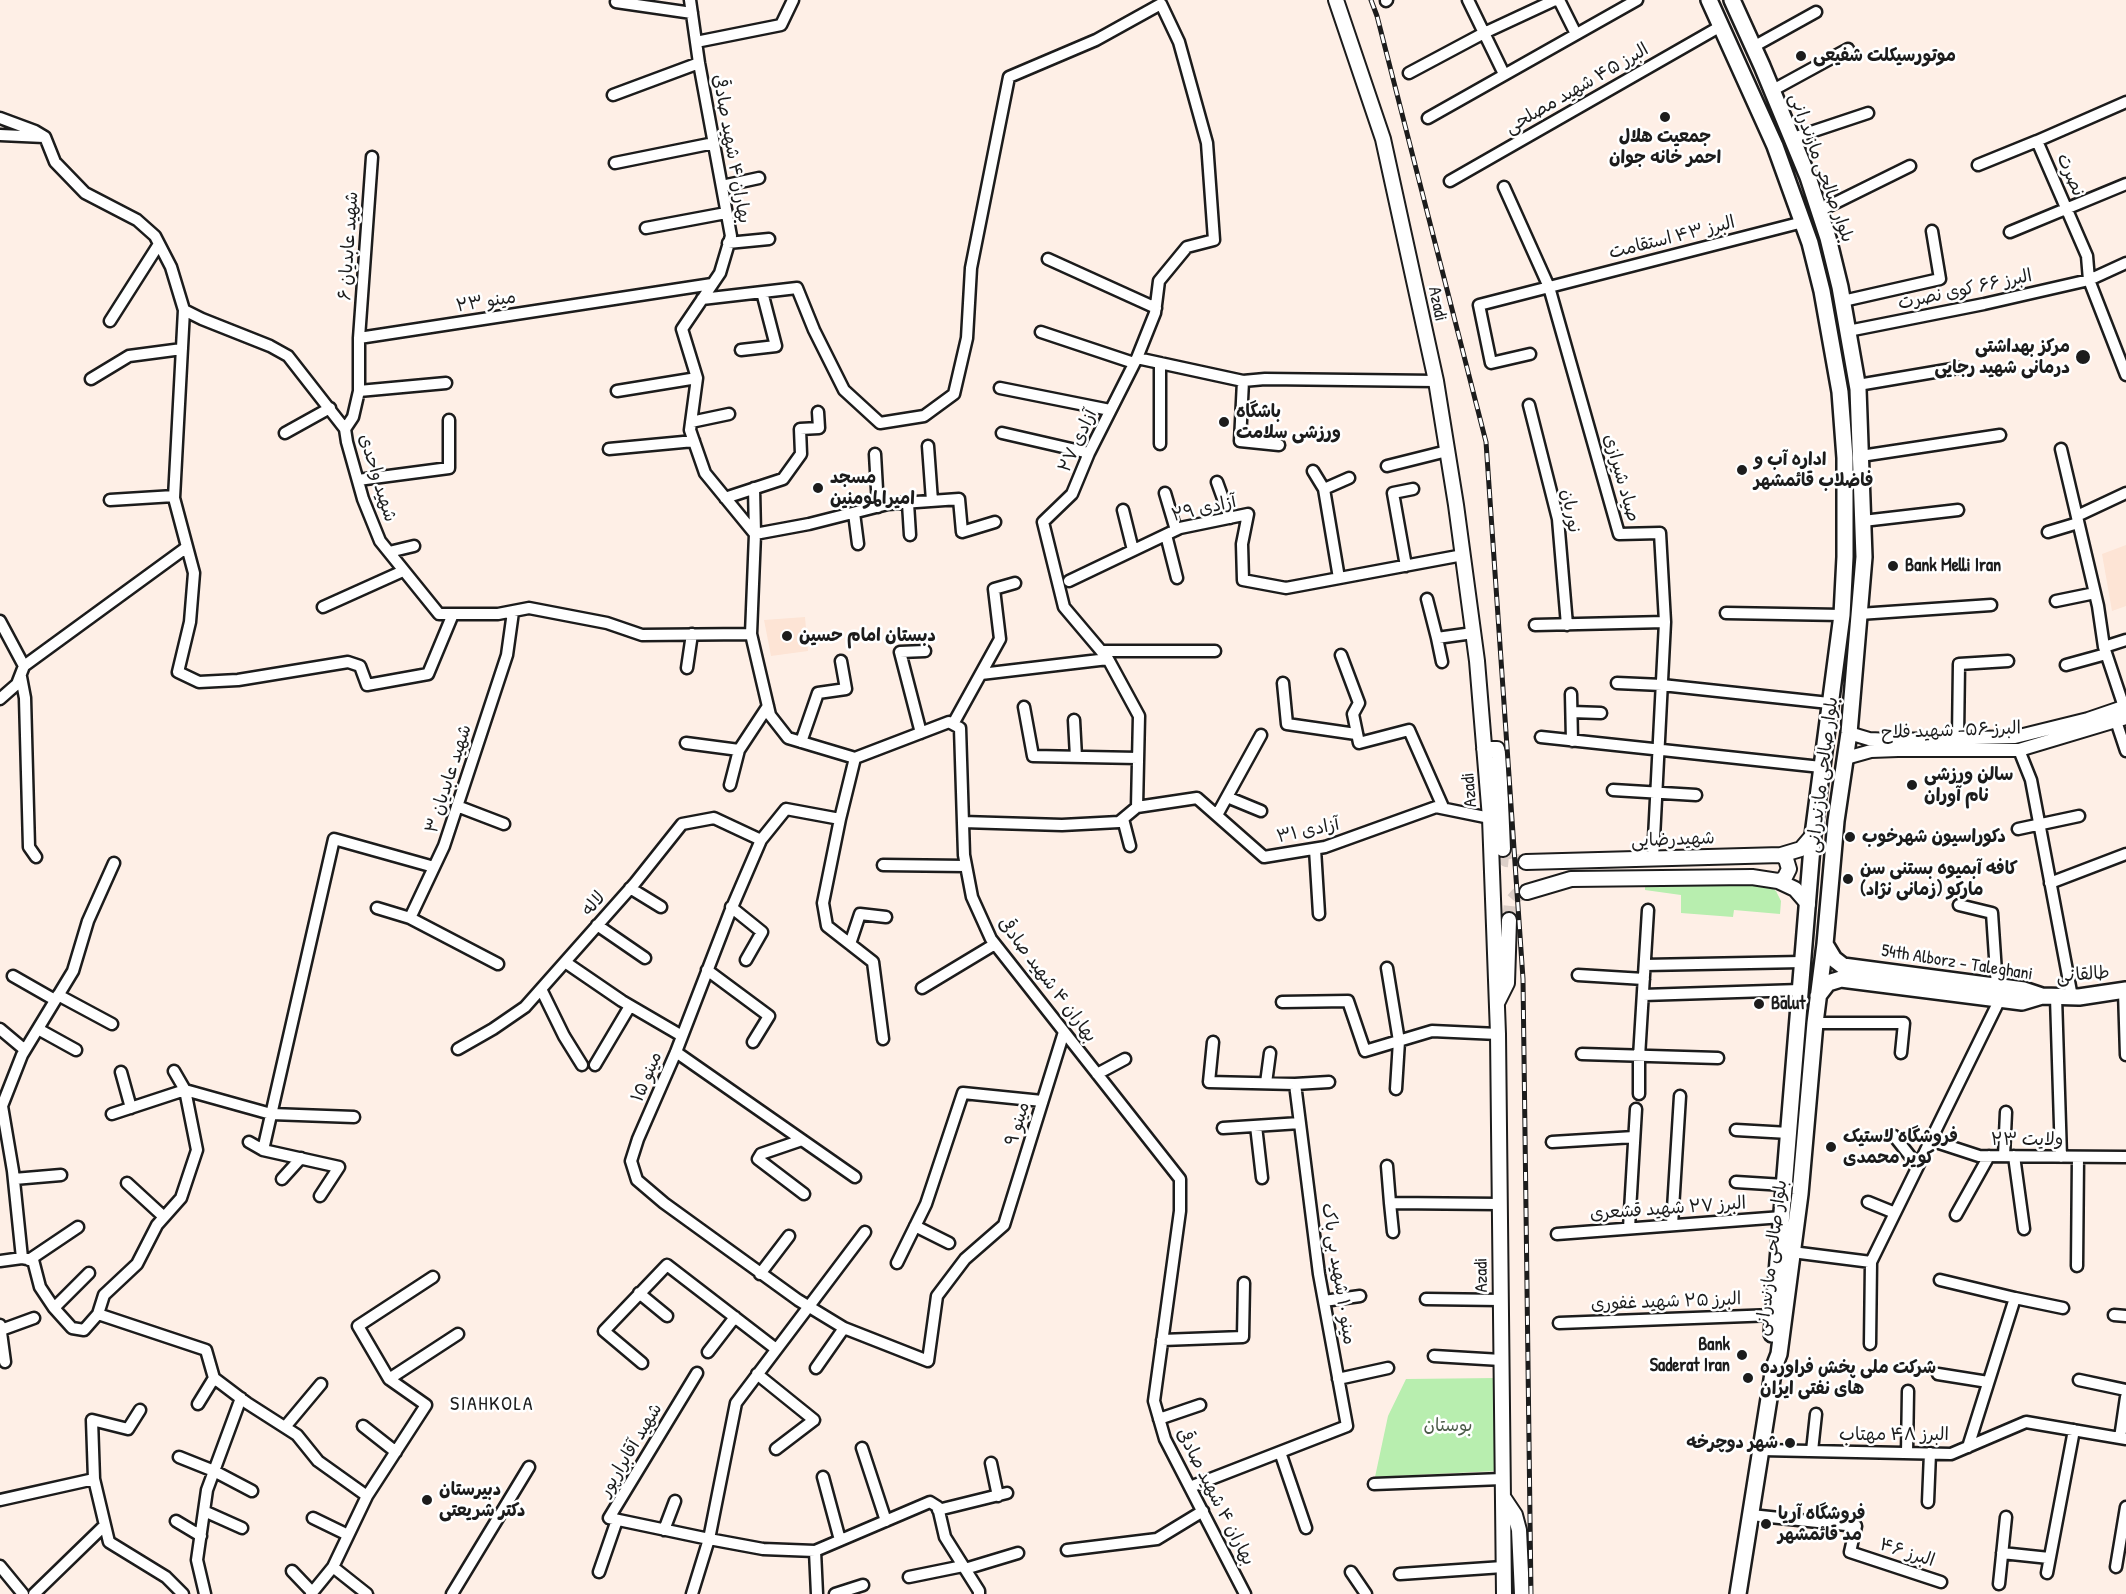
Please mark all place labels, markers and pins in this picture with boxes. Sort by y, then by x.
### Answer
place label: موتورسیکلت شفیعی [1813,45,1956,67]
marker: موتورسیکلت شفیعی [1794,49,1808,63]
marker: جمعیت هلال احمر خانه جوان [1658,110,1672,124]
place label: جمعیت هلال احمر خانه جوان [1609,126,1721,168]
place label: مرکز بهداشتی درمانی شهید رجایی [1935,336,2070,378]
marker: مرکز بهداشتی درمانی شهید رجایی [2074,348,2092,366]
place label: باشگاه ورزشی سلامت [1236,401,1341,444]
marker: باشگاه ورزشی سلامت [1217,415,1231,429]
place label: اداره آب و فاضلاب قائمشهر [1754,449,1873,492]
marker: اداره آب و فاضلاب قائمشهر [1735,463,1749,477]
place label: مسجد امیرالمومنین [830,467,915,510]
marker: مسجد امیرالمومنین [811,481,825,495]
place label: Bank Melli Iran [1905,555,2001,577]
marker: Bank Melli Iran [1886,559,1900,573]
place label: دبستان امام حسین [799,625,936,647]
marker: دبستان امام حسین [780,629,794,643]
place label: سالن ورزشی نام آوران [1924,764,2013,806]
marker: سالن ورزشی نام آوران [1905,778,1919,792]
place label: دکوراسیون شهرخوب [1862,826,2006,848]
marker: دکوراسیون شهرخوب [1843,830,1857,844]
place label: کافه آبمیوه بستنی سن مارکو (زمانی نژاد) [1860,858,2018,900]
marker: کافه آبمیوه بستنی سن مارکو (زمانی نژاد) [1841,872,1855,886]
place label: Balut [1771,993,1805,1015]
marker: Balut [1752,997,1766,1011]
place label: فروشگاه لاستیک کویر محمدی [1843,1126,1958,1168]
marker: فروشگاه لاستیک کویر محمدی [1824,1140,1838,1154]
place label: Bank Saderat Iran [1650,1334,1730,1376]
marker: Bank Saderat Iran [1735,1348,1749,1362]
place label: شرکت ملی پخش فراورده های نفتی ایران [1760,1357,1936,1400]
marker: شرکت ملی پخش فراورده های نفتی ایران [1741,1371,1755,1385]
place label: شهر دوچرخه [1686,1432,1778,1454]
marker: شهر دوچرخه [1783,1436,1797,1450]
place label: دبیرستان دکتر شریعتی [439,1479,525,1522]
marker: دبیرستان دکتر شریعتی [420,1493,434,1507]
place label: فروشگاه آریا مد قائمشهر [1778,1503,1866,1546]
marker: فروشگاه آریا مد قائمشهر [1759,1517,1773,1531]

